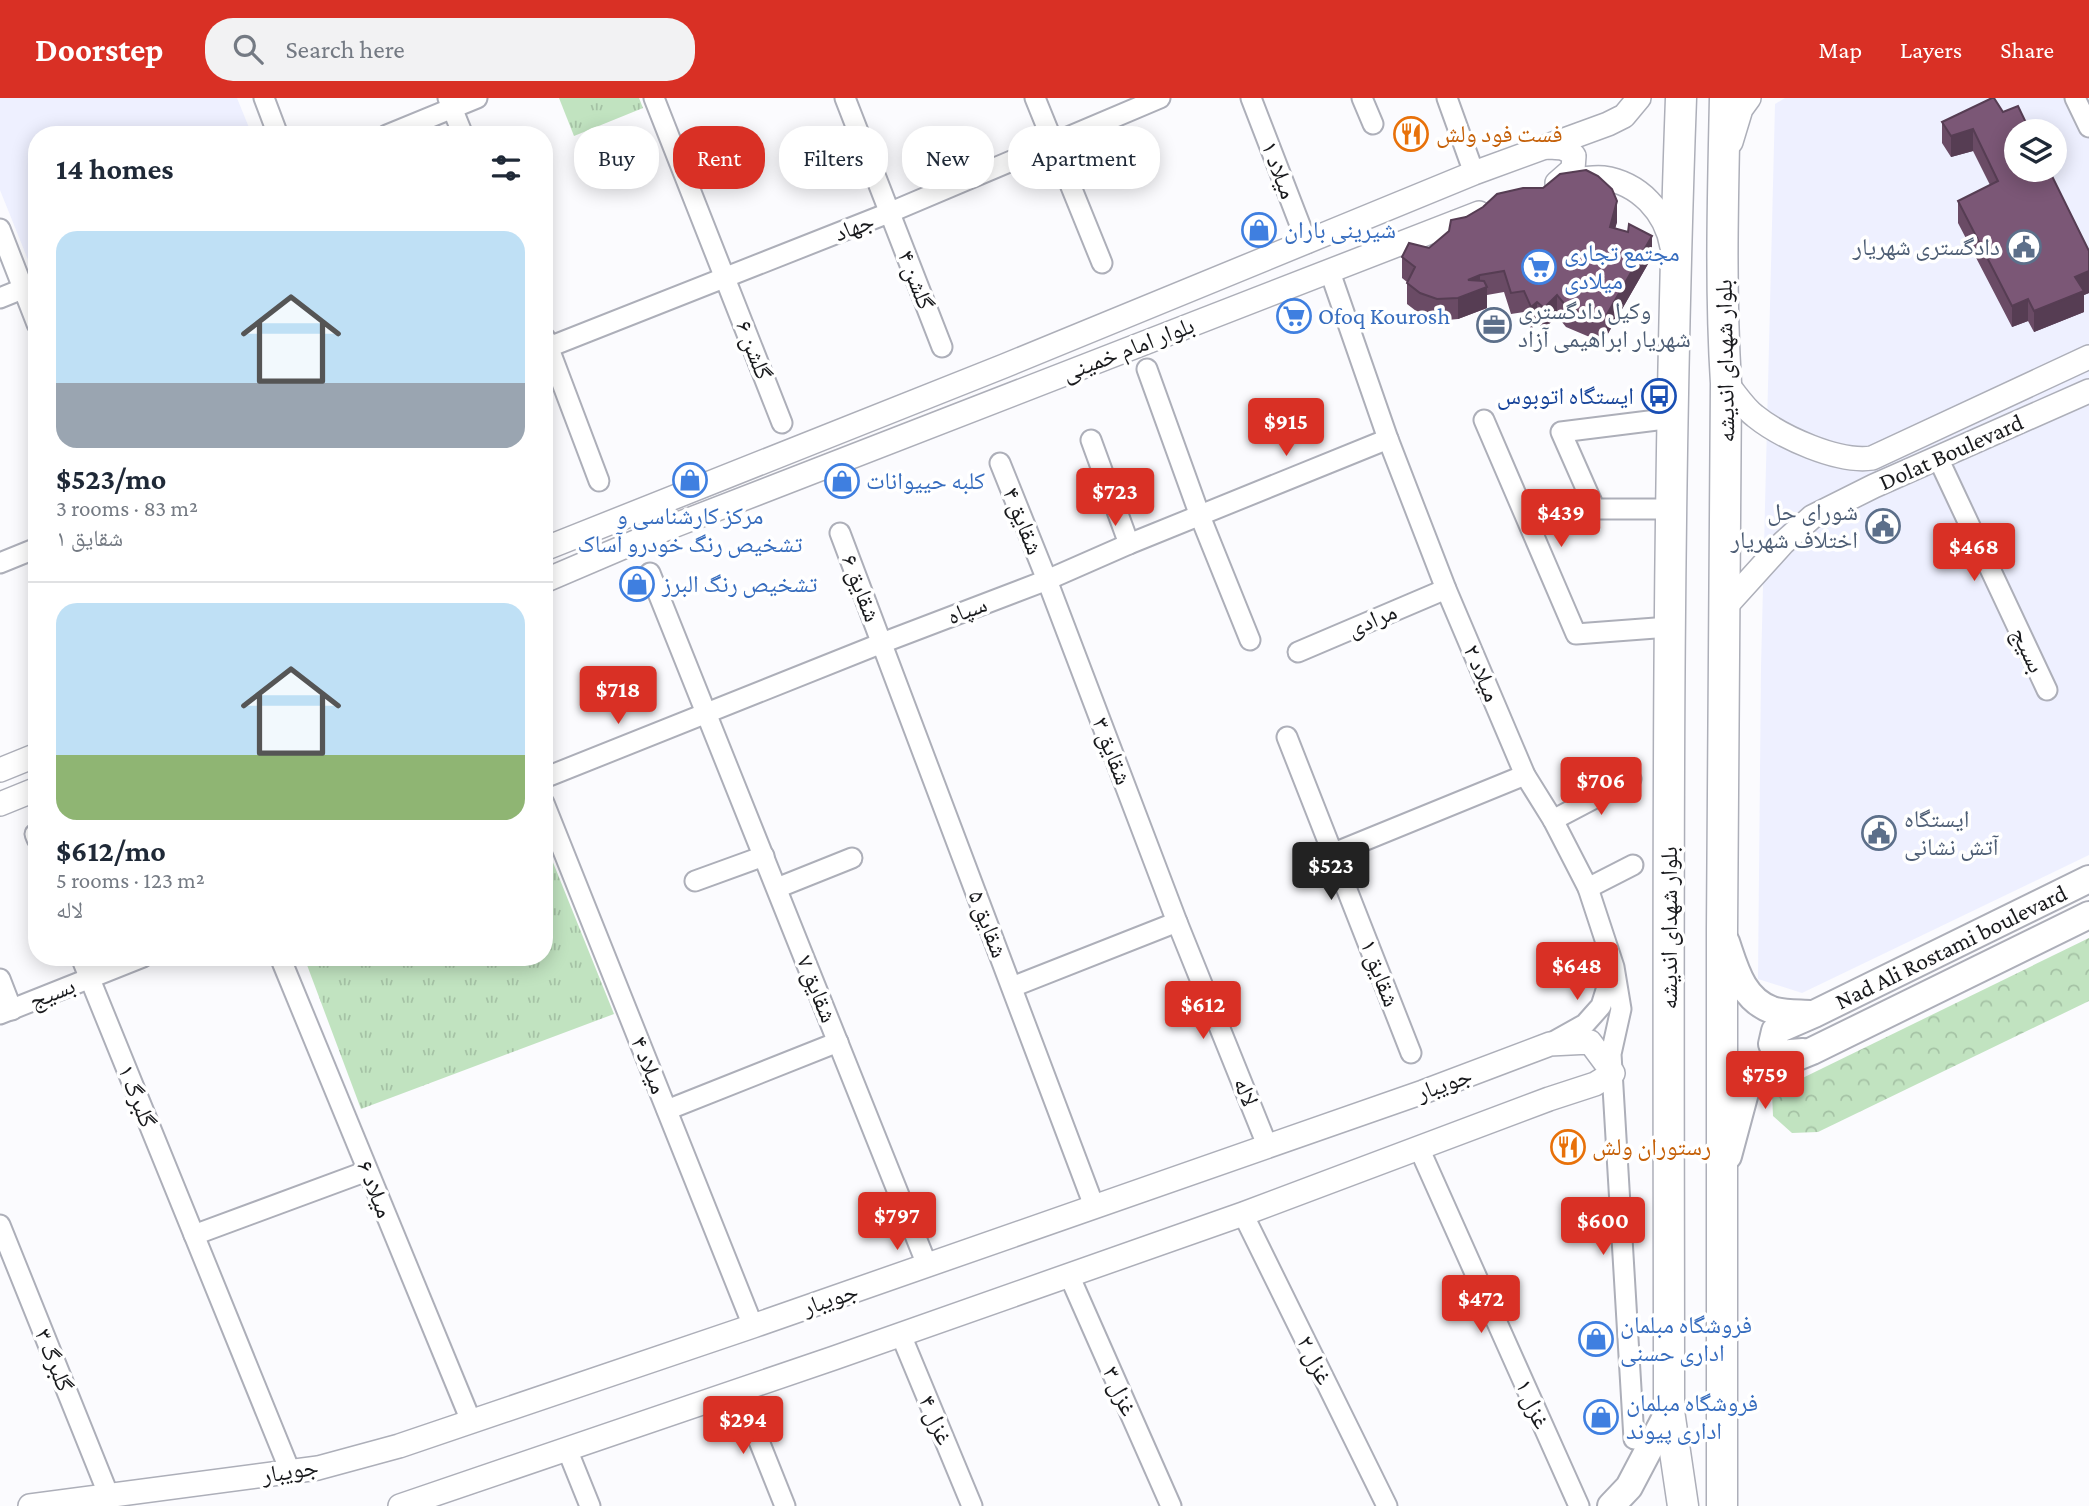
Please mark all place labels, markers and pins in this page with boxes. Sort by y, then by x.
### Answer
restaurant icon: فست فود ولش [1392,115,1430,153]
place label: فست فود ولش [1436,120,1563,148]
shop icon: شیرینی باران [1240,211,1278,249]
place label: شیرینی باران [1284,216,1396,244]
public building icon: دادگستری شهریار [2005,228,2043,266]
place label: دادگستری شهریار [1852,233,2000,261]
place label: مجتمع تجاری میلادی [1564,239,1680,295]
supermarket icon: مجتمع تجاری میلادی [1520,248,1558,286]
supermarket icon: Ofoq Kourosh [1275,297,1313,335]
place label: وکیل دادگستری شهریار ابراهیمی آزاد [1518,297,1691,353]
place label: Ofoq Kourosh [1318,302,1450,329]
office icon: وکیل دادگستری شهریار ابراهیمی آزاد [1475,306,1513,344]
bus stop icon: ایستگاه اتوبوس [1640,377,1678,415]
place label: ایستگاه اتوبوس [1497,382,1634,410]
pin: $915 [1245,398,1327,458]
shop icon: مرکز کارشناسی و تشخیص رنگ خودرو آساک [671,461,709,499]
shop icon: کلبه حییوانات [823,462,861,500]
place label: کلبه حییوانات [866,467,985,495]
pin: $723 [1074,468,1156,528]
pin: $439 [1520,490,1602,549]
place label: شورای حل اختلاف شهریار [1730,498,1858,553]
place label: مرکز کارشناسی و تشخیص رنگ خودرو آساک [578,502,802,558]
public building icon: شورای حل اختلاف شهریار [1864,507,1902,545]
pin: $468 [1933,524,2015,583]
shop icon: تشخیص رنگ البرز [618,565,656,603]
place label: تشخیص رنگ البرز [661,570,817,598]
pin: $718 [577,666,659,726]
pin: $706 [1560,758,1642,817]
place label: ایستگاه آتش نشانی [1904,805,1999,861]
public building icon: ایستگاه آتش نشانی [1860,814,1898,852]
pin: $523 [1290,842,1372,902]
pin: $648 [1536,942,1618,1002]
pin: $612 [1162,982,1244,1041]
pin: $759 [1724,1052,1806,1111]
restaurant icon: رستوران ولش [1549,1128,1587,1166]
place label: رستوران ولش [1592,1133,1711,1161]
pin: $797 [856,1192,938,1252]
pin: $600 [1562,1198,1644,1257]
pin: $472 [1440,1276,1522,1335]
place label: فروشگاه مبلمان اداری حسنی [1620,1311,1752,1367]
shop icon: فروشگاه مبلمان اداری حسنی [1577,1320,1615,1358]
place label: فروشگاه مبلمان اداری پیوند [1626,1389,1758,1445]
pin: $294 [702,1396,784,1456]
shop icon: فروشگاه مبلمان اداری پیوند [1582,1398,1620,1436]

